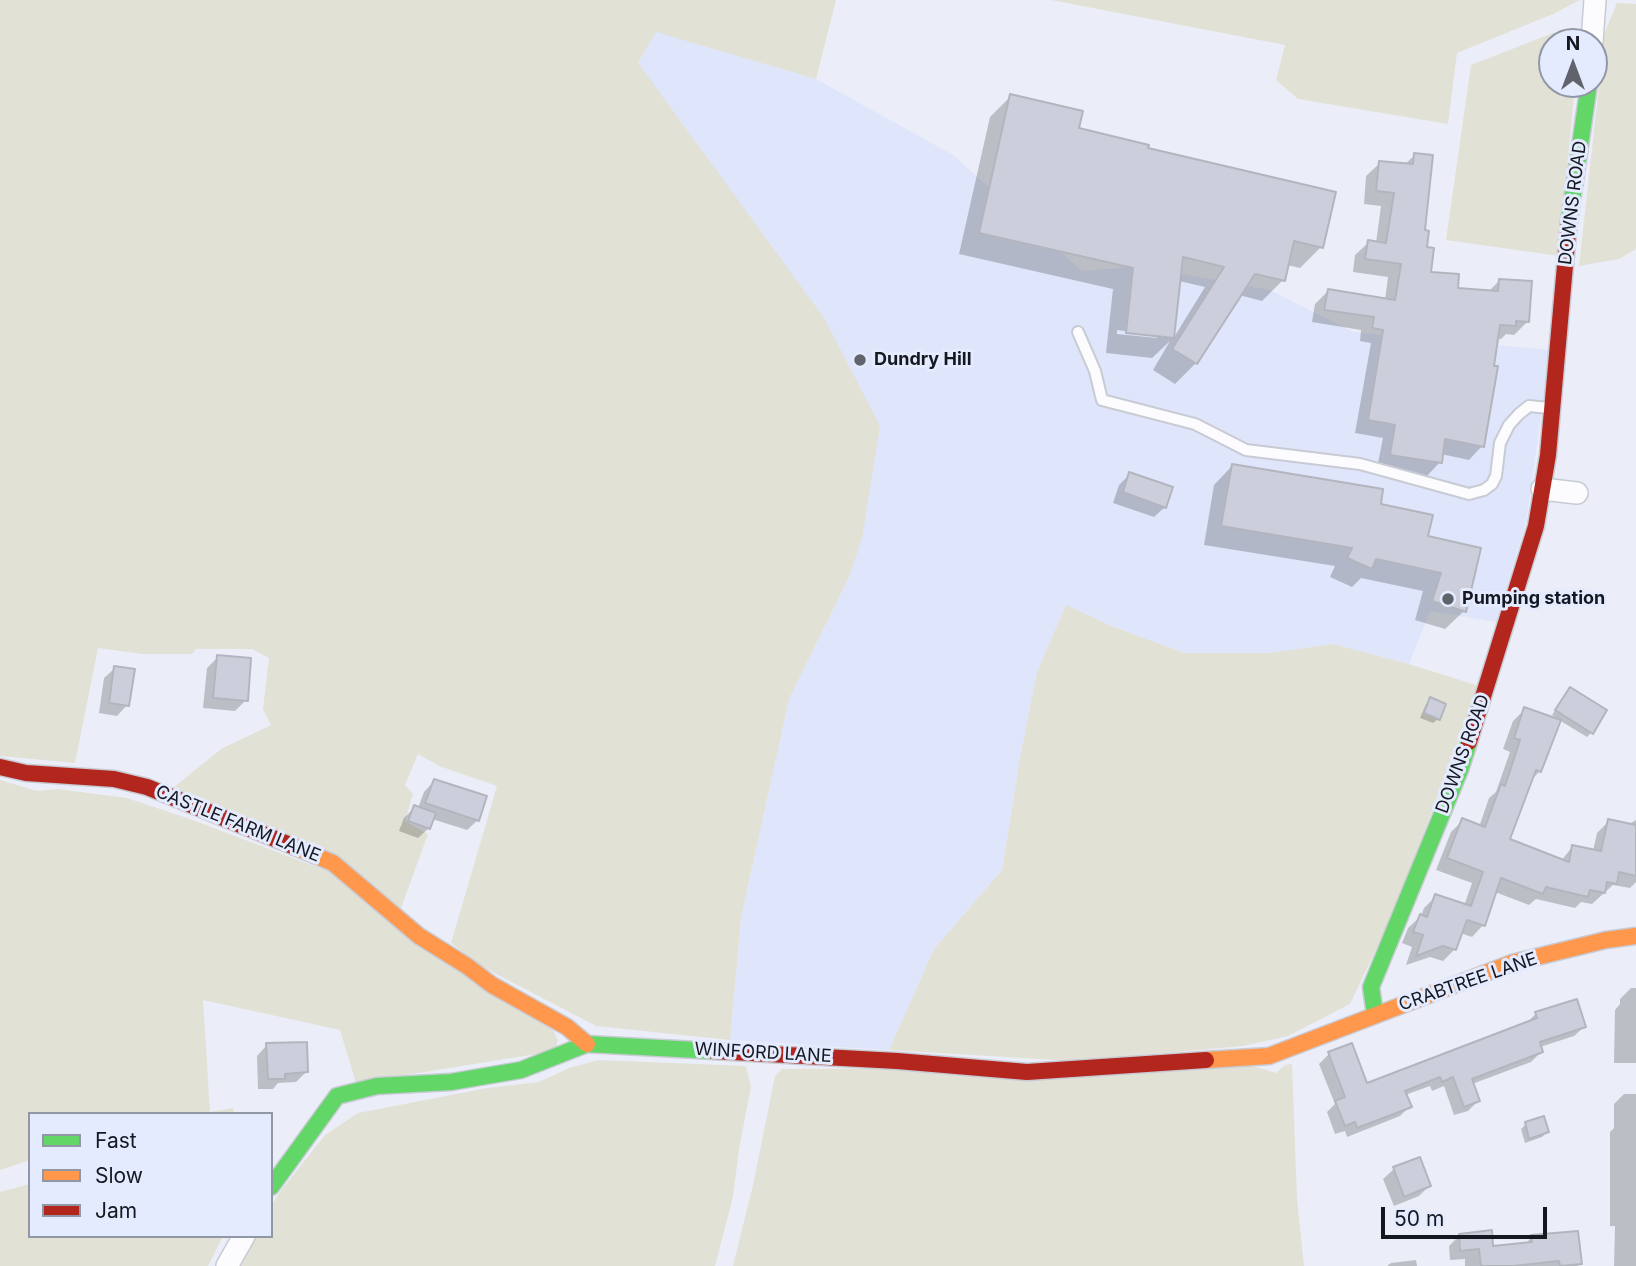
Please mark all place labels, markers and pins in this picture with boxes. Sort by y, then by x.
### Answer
place label: Dundry Hill [874,349,972,371]
marker: Dundry Hill [852,352,868,368]
place label: Pumping station [1462,588,1605,610]
marker: Pumping station [1440,591,1456,607]

